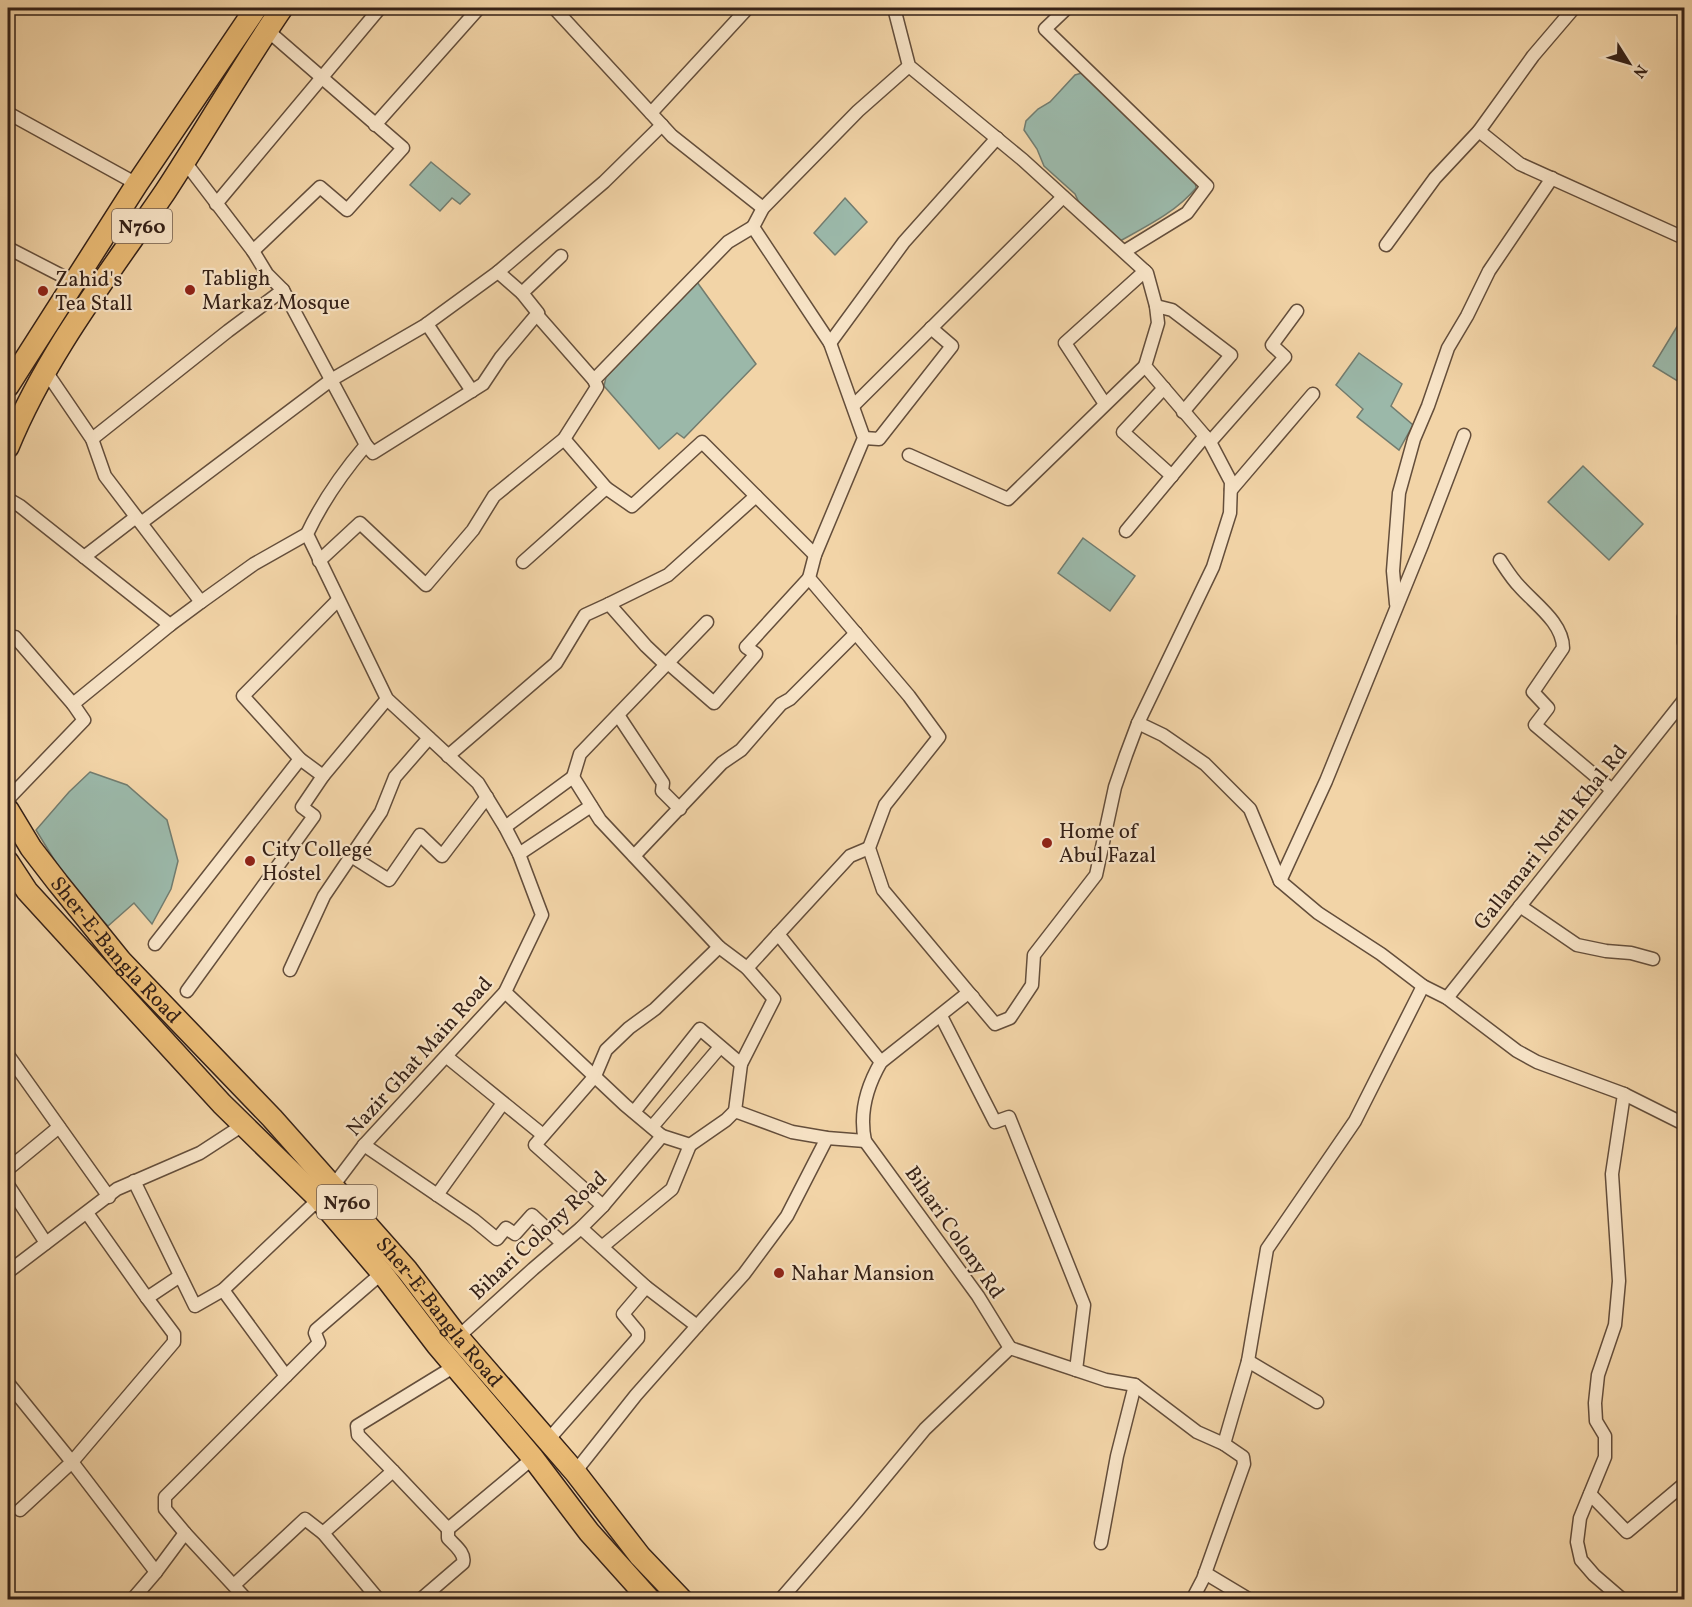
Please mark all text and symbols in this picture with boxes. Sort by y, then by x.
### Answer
north arrow [1599,33,1659,93]
text: N [1627,60,1652,82]
road number: N760 [112,209,172,243]
place label: Tabligh Markaz Mosque [202,265,350,318]
place label: Zahid's Tea Stall [55,266,132,319]
marker: Tabligh Markaz Mosque [183,283,197,297]
marker: Zahid's Tea Stall [36,284,50,298]
street label: Gallamari North Khal Rd [1467,739,1635,937]
place label: Home of Abul Fazal [1059,818,1156,871]
place label: City College Hostel [262,836,372,889]
marker: Home of Abul Fazal [1040,836,1054,850]
marker: City College Hostel [243,854,257,868]
street label: Sher-E-Bangla Road [42,871,187,1031]
street label: Nazir Ghat Main Road [340,971,500,1143]
street label: Bihari Colony Rd [897,1161,1010,1305]
street label: Bihari Colony Road [464,1165,614,1307]
road number: N760 [317,1185,377,1219]
street label: Sher-E-Bangla Road [368,1231,508,1394]
place label: Nahar Mansion [791,1260,935,1289]
marker: Nahar Mansion [772,1266,786,1280]

